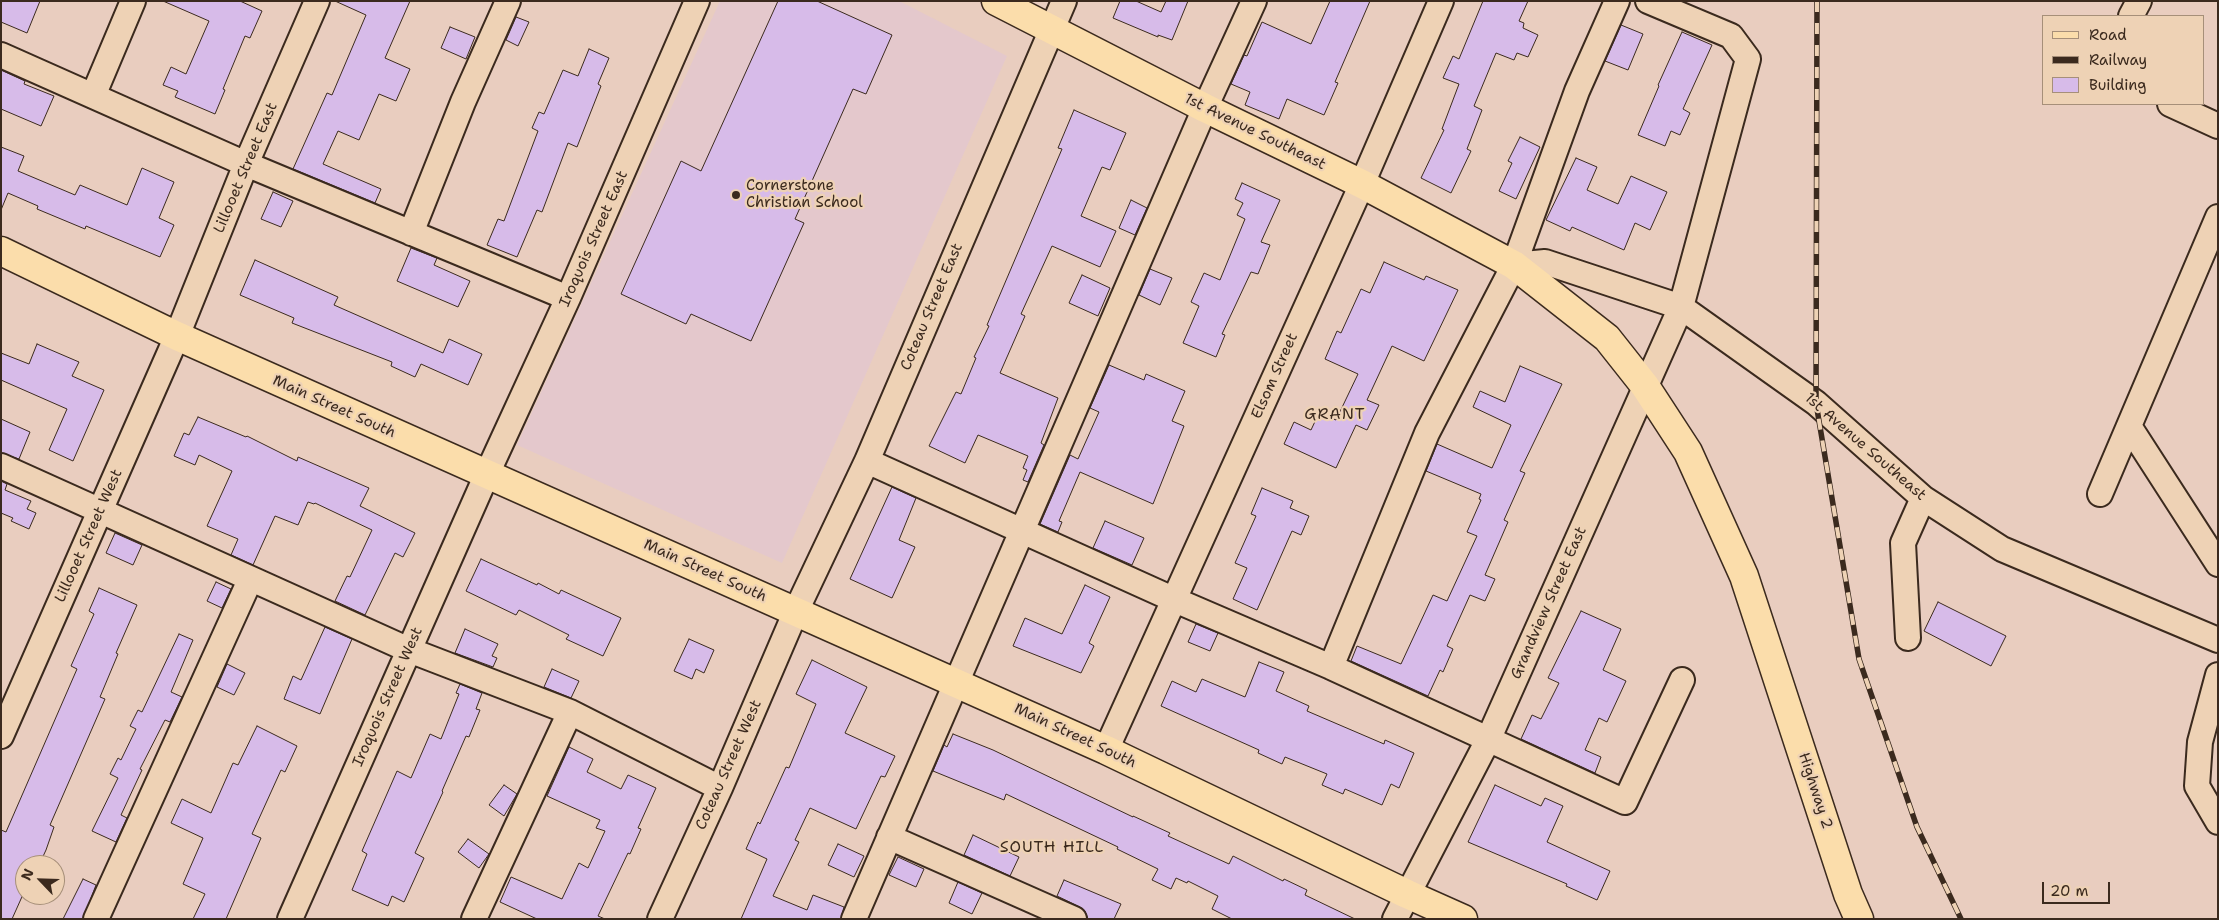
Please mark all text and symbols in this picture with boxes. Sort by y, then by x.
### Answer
legend [2042,15,2204,105]
text: Road [2089,25,2127,45]
text: Railway [2089,50,2147,70]
text: Building [2089,75,2146,95]
street label: 1st Avenue Southeast [1181,90,1329,174]
street label: Lillooet Street East [210,100,282,236]
street label: Iroquois Street East [556,168,632,310]
place label: Cornerstone Christian School [746,177,863,212]
marker: Cornerstone Christian School [730,189,742,201]
street label: Coteau Street East [897,241,967,373]
street label: Elsom Street [1248,330,1302,422]
street label: Main Street South [270,372,398,442]
street label: 1st Avenue Southeast [1801,389,1929,505]
district label: GRANT [1304,405,1366,425]
street label: Lillooet Street West [52,467,126,605]
street label: Grandview Street East [1507,524,1591,682]
street label: Main Street South [641,536,769,606]
street label: Iroquois Street West [349,624,427,770]
street label: Coteau Street West [692,697,766,833]
street label: Main Street South [1011,700,1139,772]
street label: Highway 2 [1794,751,1836,831]
district label: SOUTH HILL [999,838,1105,858]
north arrow [15,855,65,905]
text: N [17,866,38,883]
scale bar [2044,872,2112,904]
text: 20 m [2050,881,2089,901]

